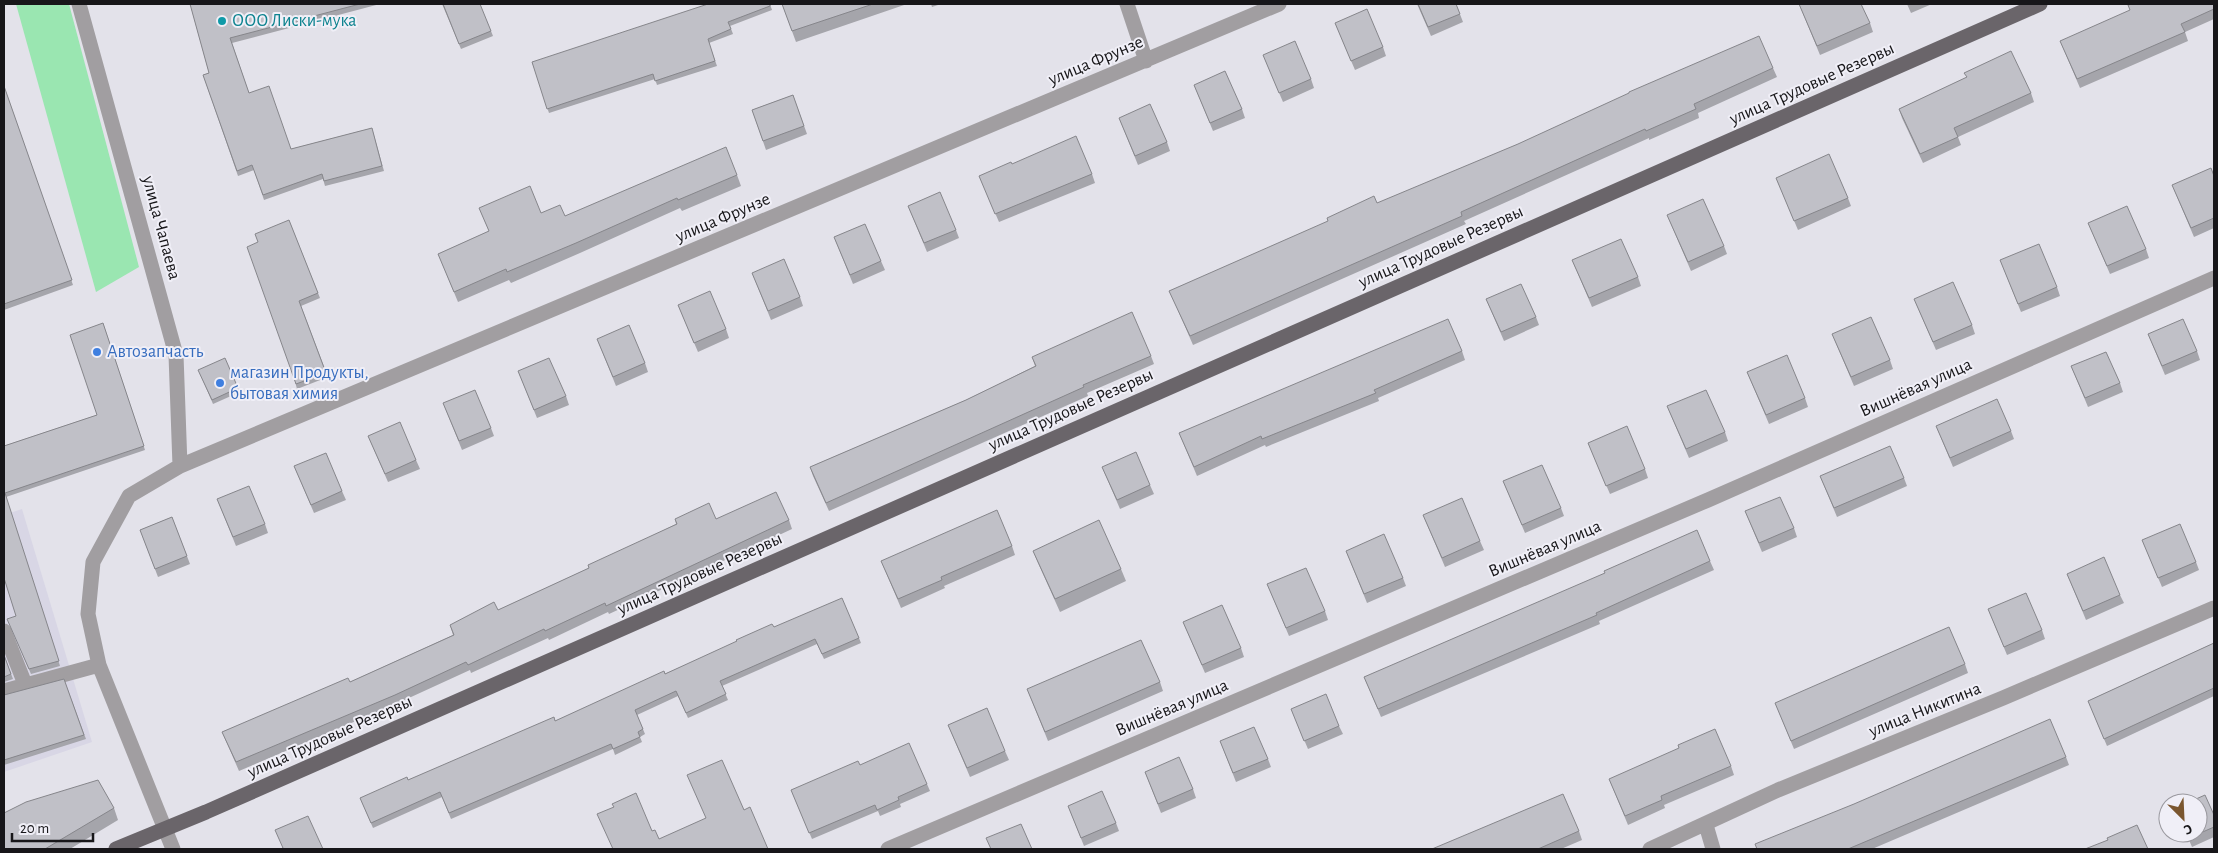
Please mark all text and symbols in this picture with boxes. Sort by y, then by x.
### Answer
place label: ООО Лиски-мука [232,12,357,30]
marker: ООО Лиски-мука [216,15,228,27]
street label: улица Фрунзе [1045,33,1146,89]
street label: улица Трудовые Резервы [1726,40,1897,129]
street label: улица Чапаева [138,173,183,282]
street label: улица Фрунзе [672,190,773,246]
street label: улица Трудовые Резервы [1355,203,1526,292]
place label: Автозапчасть [107,343,204,361]
marker: Автозапчасть [91,346,103,358]
street label: Вишнёвая улица [1857,355,1975,421]
place label: магазин Продукты, бытовая химия [230,364,369,403]
street label: улица Трудовые Резервы [985,366,1156,455]
marker: магазин Продукты, бытовая химия [214,377,226,389]
street label: Вишнёвая улица [1486,517,1604,581]
street label: улица Трудовые Резервы [614,530,785,619]
street label: Вишнёвая улица [1113,676,1231,740]
street label: улица Никитина [1866,679,1984,741]
street label: улица Трудовые Резервы [244,693,415,782]
north arrow [2158,793,2208,843]
scale bar [12,810,94,842]
text: 20 m [20,821,49,836]
text: С [2181,821,2194,837]

